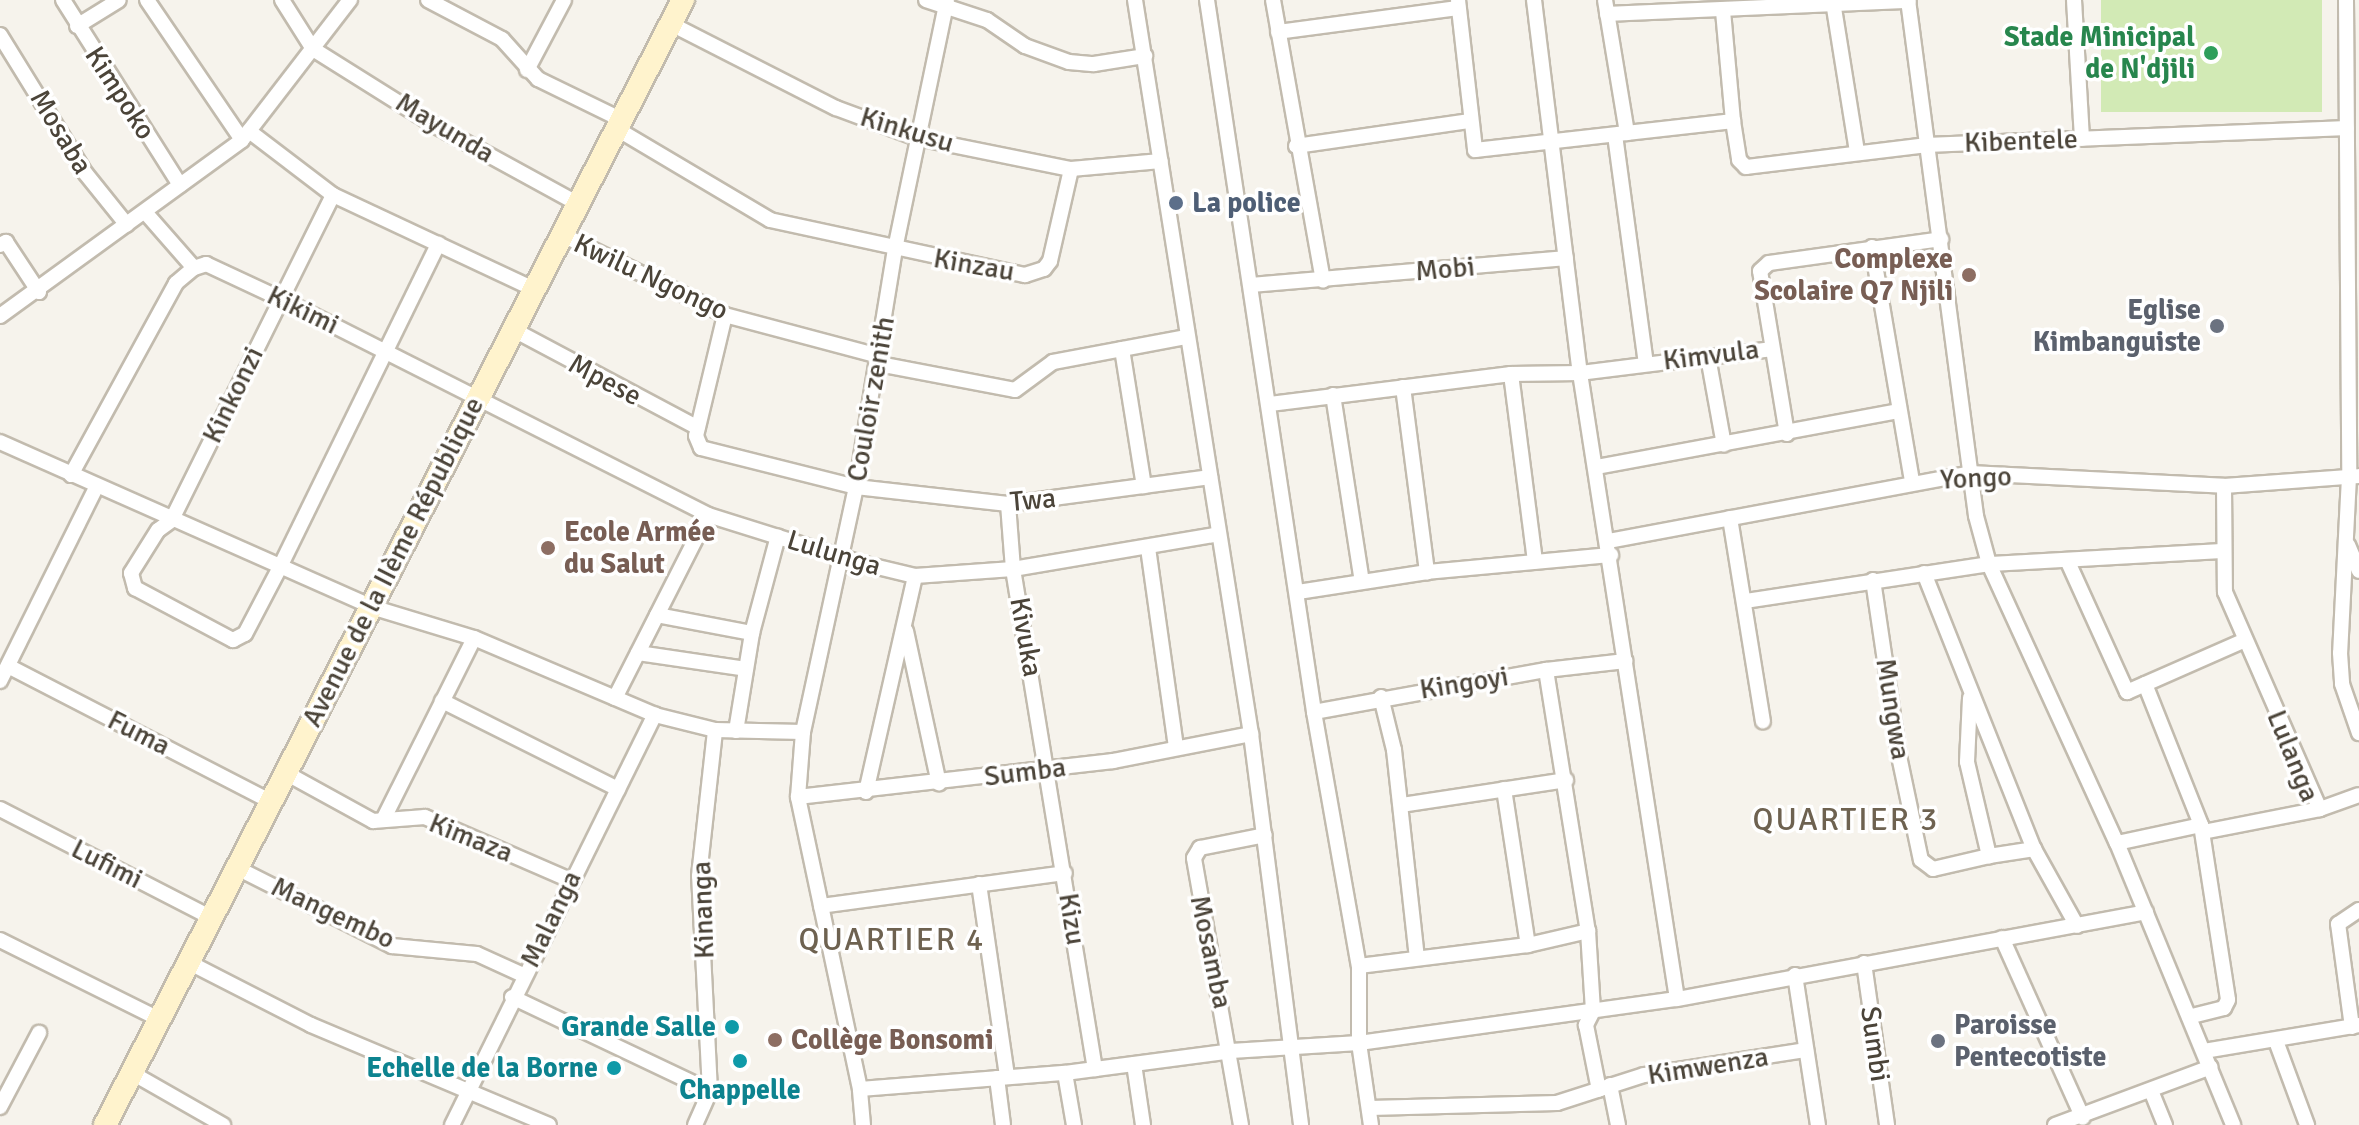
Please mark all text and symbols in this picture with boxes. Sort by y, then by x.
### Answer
place label: Stade Minicipal de N'djili [2004,20,2195,86]
street label: Kimpoko [78,40,162,146]
marker: Stade Minicipal de N'djili [2202,44,2220,62]
street label: Mosaba [23,84,99,180]
street label: Mayunda [390,85,500,171]
street label: Kinkusu [856,100,958,160]
street label: Kibentele [1964,122,2078,160]
place label: La police [1192,186,1301,220]
marker: La police [1167,194,1185,212]
street label: Kwilu Ngongo [568,227,734,327]
street label: Kinzau [931,241,1017,289]
place label: Complexe Scolaire Q7 Njili [1754,242,1953,308]
street label: Mobi [1414,250,1476,288]
marker: Complexe Scolaire Q7 Njili [1960,266,1978,284]
street label: Kikimi [262,278,344,342]
place label: Eglise Kimbanguiste [2033,293,2201,359]
street label: Couloir zenith [840,314,902,484]
marker: Eglise Kimbanguiste [2208,317,2226,335]
street label: Kimvula [1661,332,1761,378]
street label: Kinkonzi [195,341,271,449]
street label: Mpese [563,347,647,413]
street label: Avenue de la IIème République [295,392,491,732]
street label: Yongo [1939,459,2013,497]
street label: Twa [1009,481,1057,519]
place label: Ecole Armée du Salut [564,515,715,581]
street label: Lulunga [783,523,885,583]
marker: Ecole Armée du Salut [539,539,557,557]
street label: Kivuka [1002,595,1050,679]
street label: Mungwa [1868,656,1918,762]
street label: Kingoyi [1417,659,1511,707]
street label: Fuma [102,703,176,763]
street label: Lulanga [2259,705,2327,807]
street label: Sumba [982,750,1068,794]
district label: QUARTIER 3 [1753,801,1939,839]
street label: Kimaza [424,806,518,870]
street label: Lufimi [66,832,148,896]
street label: Kinanga [685,860,721,960]
street label: Malanga [513,865,589,973]
street label: Mangembo [266,870,400,956]
street label: Kizu [1051,891,1093,947]
street label: Mosamba [1183,892,1239,1012]
district label: QUARTIER 4 [799,921,985,959]
street label: Sumbi [1853,1004,1897,1084]
place label: Paroisse Pentecotiste [1954,1008,2106,1074]
place label: Grande Salle [561,1010,716,1044]
marker: Grande Salle [723,1018,741,1036]
place label: Collège Bonsomi [791,1023,994,1057]
marker: Collège Bonsomi [766,1031,784,1049]
marker: Paroisse Pentecotiste [1929,1032,1947,1050]
street label: Kimwenza [1645,1040,1771,1092]
place label: Echelle de la Borne [366,1051,598,1085]
marker: Chappelle [731,1052,749,1070]
marker: Echelle de la Borne [605,1059,623,1077]
place label: Chappelle [679,1073,801,1107]

